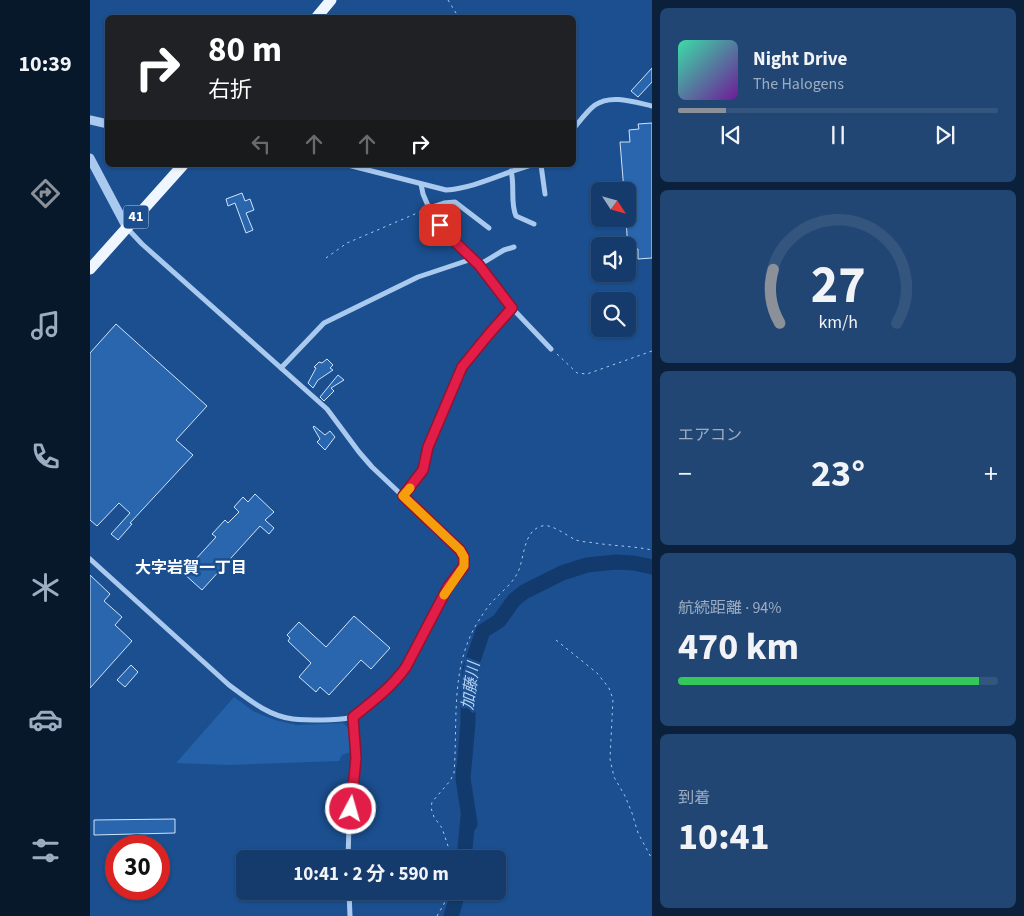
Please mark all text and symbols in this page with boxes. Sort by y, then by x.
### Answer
text: 80 m [208,25,282,75]
icon: right [125,35,190,100]
text: Night Drive [753,46,847,73]
text: 10:39 [18,48,72,80]
text: The Halogens [753,73,844,95]
text: 右折 [208,74,252,106]
icon: previous [717,121,745,149]
icon: pause [824,121,852,149]
icon: next [931,121,959,149]
icon: left [247,130,275,158]
icon: ahead [300,130,328,158]
icon: ahead [353,130,381,158]
icon: right [406,130,434,158]
icon: directions [28,176,63,211]
north arrow [591,182,636,228]
map controls [591,182,636,337]
pin [419,204,461,246]
road number: 41 [124,206,148,228]
icon: arrive [426,211,454,239]
button: sound [591,237,636,282]
text: 27 [811,249,865,323]
button: search [591,292,636,337]
icon: music [28,308,63,343]
text: km/h [818,310,858,335]
text: エアコン [678,424,742,446]
icon: phone [28,439,63,474]
text: 23° [811,447,865,501]
text: − [678,454,692,494]
text: + [984,454,998,494]
district label: 大字岩賀一丁目 [135,557,247,579]
icon: climate [28,570,63,605]
text: 航続距離 · 94% [678,597,781,619]
text: 470 km [678,620,799,674]
water label: 加藤川 [457,659,486,711]
icon: car [28,702,63,737]
position arrow [324,782,376,834]
text: 到着 [678,787,710,809]
text: 10:41 [678,810,770,864]
icon: filters [28,833,63,868]
speed limit sign: 30 [105,835,170,900]
text: 10:41 · 2 分 · 590 m [293,861,449,888]

